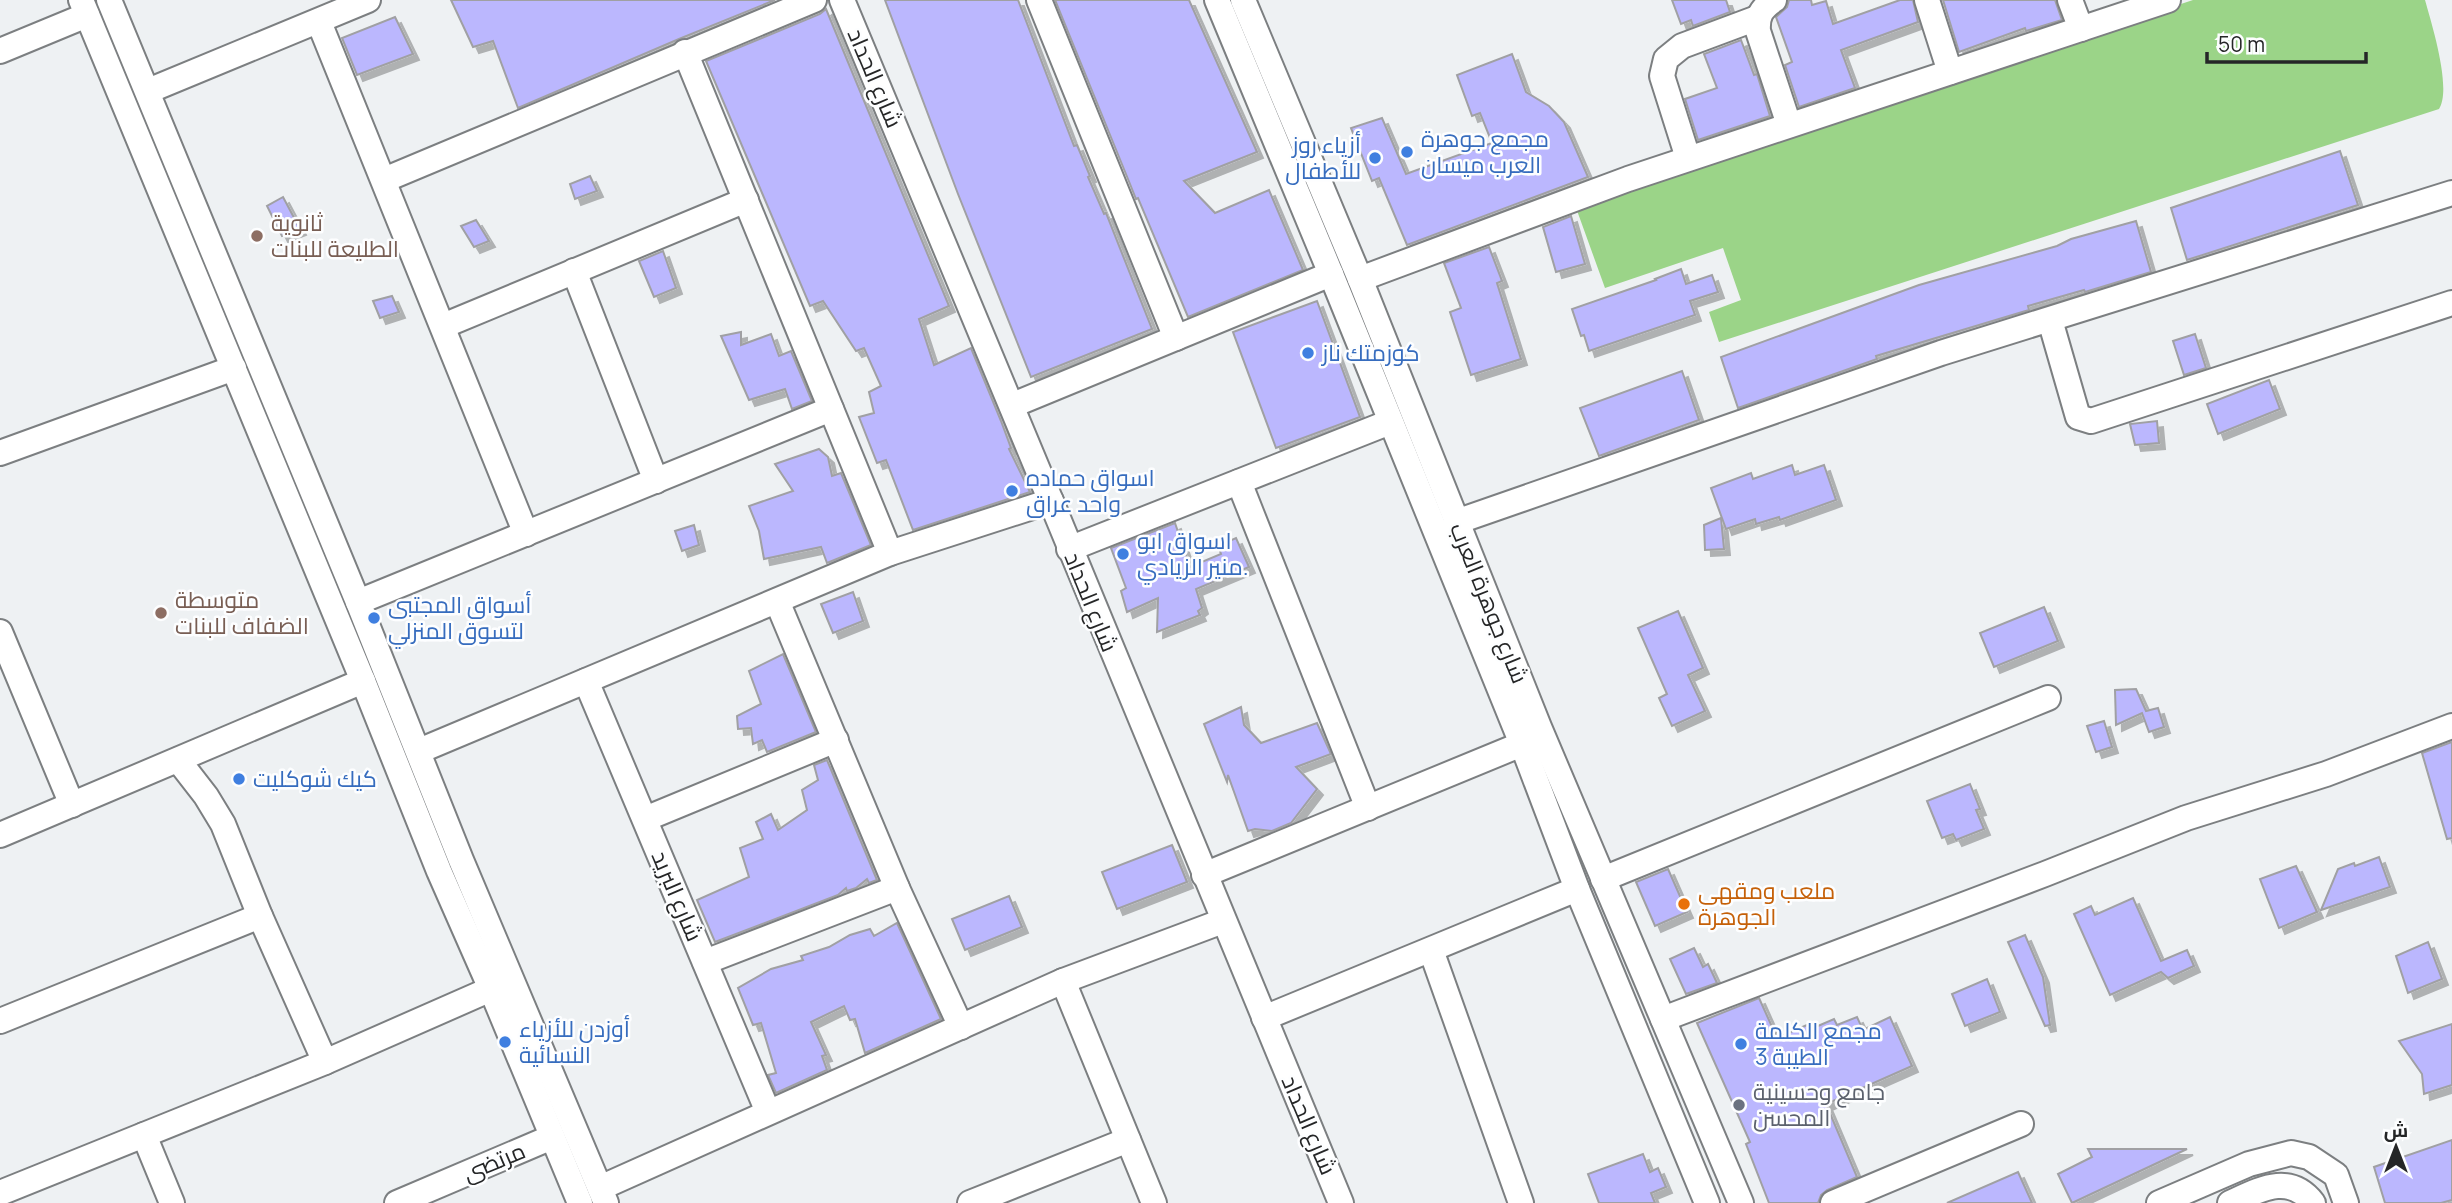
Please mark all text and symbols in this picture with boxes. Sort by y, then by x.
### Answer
scale bar [2207,21,2366,65]
street label: شارع الحداد [840,23,911,133]
text: 50 m [2218,30,2265,58]
place label: مجمع جوهرة العرب ميسان [1421,122,1549,180]
place label: أزياء روز للأطفال [1285,128,1361,186]
marker: مجمع جوهرة العرب ميسان [1399,144,1415,160]
marker: أزياء روز للأطفال [1367,150,1383,166]
place label: ثانوية الطليعة للبنات [271,206,399,264]
marker: ثانوية الطليعة للبنات [249,228,265,244]
place label: كوزمتك ناز [1320,336,1420,368]
marker: كوزمتك ناز [1300,345,1316,361]
place label: اسواق حماده واحد عراق [1026,461,1155,519]
marker: اسواق حماده واحد عراق [1004,483,1020,499]
street label: شارع جوهرة العرب [1442,518,1537,688]
place label: اسواق ابو منير الزيادي. [1137,524,1249,585]
marker: اسواق ابو منير الزيادي. [1115,546,1131,562]
street label: شارع الحداد [1056,547,1126,657]
place label: متوسطة الضفاف للبنات [175,583,309,641]
place label: أسواق المجتبى لتسوق المنزلي [388,588,531,649]
marker: متوسطة الضفاف للبنات [153,605,169,621]
marker: أسواق المجتبى لتسوق المنزلي [366,610,382,626]
place label: كيك شوكليت [253,762,377,794]
marker: كيك شوكليت [231,771,247,787]
street label: شارع البريد [644,845,711,946]
place label: ملعب ومقهى الجوهرة [1698,874,1835,932]
marker: ملعب ومقهى الجوهرة [1676,896,1692,912]
place label: أوزدن للأزياء النسائية [519,1012,630,1070]
place label: مجمع الكلمة الطيبة 3 [1755,1014,1882,1072]
marker: أوزدن للأزياء النسائية [497,1034,513,1050]
marker: مجمع الكلمة الطيبة 3 [1733,1036,1749,1052]
street label: شارع الحداد [1274,1070,1345,1180]
place label: جامع وحسينية المحسن [1753,1075,1885,1133]
marker: جامع وحسينية المحسن [1731,1097,1747,1113]
north arrow [2361,1112,2431,1182]
text: ش [2384,1117,2408,1143]
street label: مرتضى [457,1134,530,1189]

